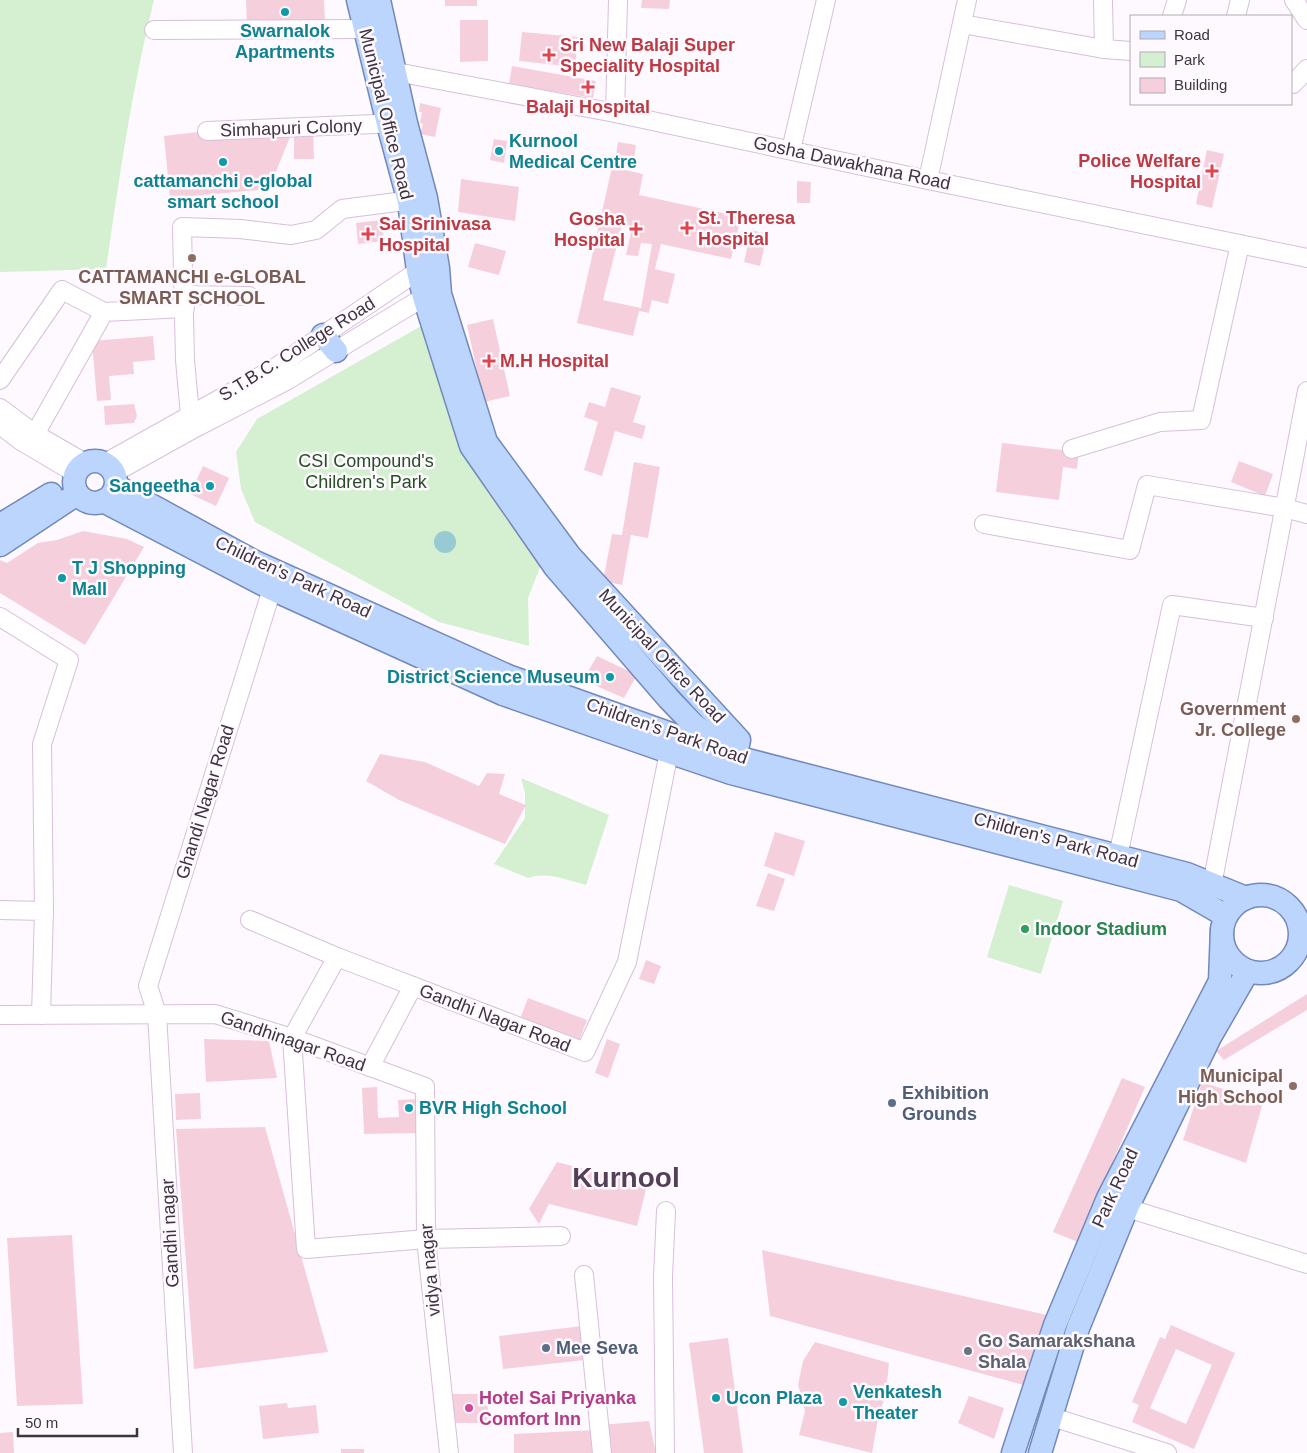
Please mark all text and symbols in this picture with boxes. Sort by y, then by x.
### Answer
marker: Swarnalok Apartments [279,6,291,18]
legend [1130,15,1292,105]
place label: Swarnalok Apartments [235,21,335,62]
street label: Municipal Office Road [355,26,417,202]
text: Road [1174,26,1210,43]
place label: Sri New Balaji Super Speciality Hospital [560,35,735,76]
marker: Sri New Balaji Super Speciality Hospital [542,48,556,62]
text: Park [1174,51,1205,68]
text: Building [1174,76,1227,93]
marker: Balaji Hospital [581,80,595,94]
place label: Balaji Hospital [526,97,650,117]
street label: Simhapuri Colony [220,116,362,140]
place label: Kurnool Medical Centre [509,131,637,172]
street label: Gosha Dawakhana Road [752,132,952,194]
marker: Kurnool Medical Centre [493,145,505,157]
place label: Police Welfare Hospital [1078,151,1201,192]
marker: cattamanchi e-global smart school [217,156,229,168]
marker: Police Welfare Hospital [1205,164,1219,178]
place label: cattamanchi e-global smart school [133,171,313,212]
place label: St. Theresa Hospital [698,208,796,249]
place label: Gosha Hospital [554,209,626,250]
place label: Sai Srinivasa Hospital [379,214,492,255]
marker: St. Theresa Hospital [680,221,694,235]
marker: Gosha Hospital [629,222,643,236]
marker: Sai Srinivasa Hospital [361,227,375,241]
marker: CATTAMANCHI e-GLOBAL SMART SCHOOL [186,252,198,264]
place label: CATTAMANCHI e-GLOBAL SMART SCHOOL [78,267,306,308]
street label: S.T.B.C. College Road [215,293,379,405]
place label: M.H Hospital [500,351,609,371]
marker: M.H Hospital [482,354,496,368]
park label: CSI Compound's Children's Park [298,451,434,492]
place label: Sangeetha [109,476,201,496]
marker: Sangeetha [204,480,216,492]
street label: Children's Park Road [212,532,374,622]
place label: T J Shopping Mall [72,558,186,599]
marker: T J Shopping Mall [56,572,68,584]
street label: Municipal Office Road [595,585,729,727]
place label: District Science Museum [387,667,600,687]
marker: District Science Museum [604,671,616,683]
street label: Children's Park Road [584,694,750,768]
place label: Government Jr. College [1180,699,1286,740]
marker: Government Jr. College [1290,713,1302,725]
street label: Ghandi Nagar Road [172,723,238,881]
street label: Children's Park Road [972,808,1140,872]
place label: Indoor Stadium [1035,919,1167,939]
marker: Indoor Stadium [1019,923,1031,935]
street label: Gandhi Nagar Road [417,980,573,1056]
street label: Gandhinagar Road [218,1007,368,1075]
place label: Municipal High School [1178,1066,1283,1107]
marker: Municipal High School [1287,1080,1299,1092]
place label: Exhibition Grounds [902,1083,989,1124]
marker: Exhibition Grounds [886,1097,898,1109]
place label: BVR High School [419,1098,567,1118]
marker: BVR High School [403,1102,415,1114]
street label: Park Road [1088,1145,1142,1231]
district label: Kurnool [572,1162,680,1193]
street label: Gandhi nagar [157,1178,183,1288]
street label: vidya nagar [416,1223,444,1317]
place label: Go Samarakshana Shala [978,1331,1136,1372]
place label: Mee Seva [556,1338,639,1358]
marker: Mee Seva [540,1342,552,1354]
marker: Go Samarakshana Shala [962,1345,974,1357]
place label: Venkatesh Theater [853,1382,942,1423]
place label: Hotel Sai Priyanka Comfort Inn [479,1388,637,1429]
place label: Ucon Plaza [726,1388,823,1408]
marker: Ucon Plaza [710,1392,722,1404]
marker: Venkatesh Theater [837,1396,849,1408]
marker: Hotel Sai Priyanka Comfort Inn [463,1402,475,1414]
scale bar [18,1406,136,1438]
text: 50 m [25,1414,58,1431]

